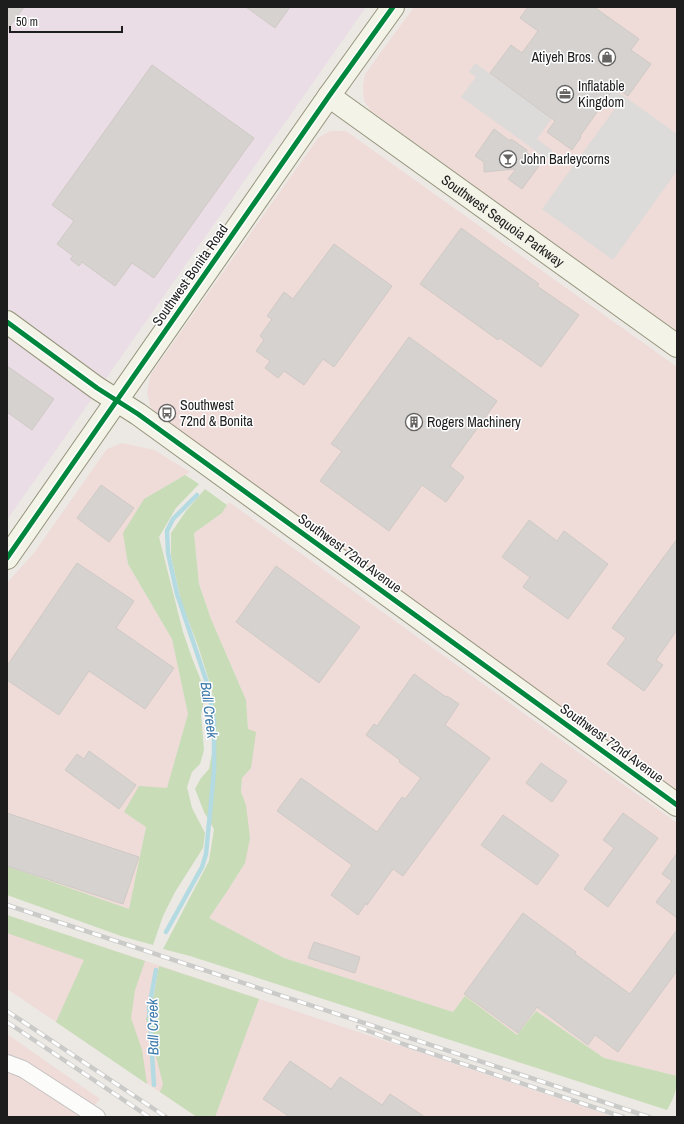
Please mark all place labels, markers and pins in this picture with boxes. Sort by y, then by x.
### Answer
shop icon: Atiyeh Bros. [597,47,617,67]
place label: Atiyeh Bros. [530,48,594,66]
place label: Inflatable Kingdom [578,77,625,111]
office icon: Inflatable Kingdom [555,84,575,104]
bar icon: John Barleycorns [498,149,518,169]
place label: John Barleycorns [521,150,610,168]
place label: Southwest 72nd & Bonita [180,396,253,430]
bus stop icon: Southwest 72nd & Bonita [157,403,177,423]
building icon: Rogers Machinery [404,412,424,432]
place label: Rogers Machinery [427,413,521,431]

